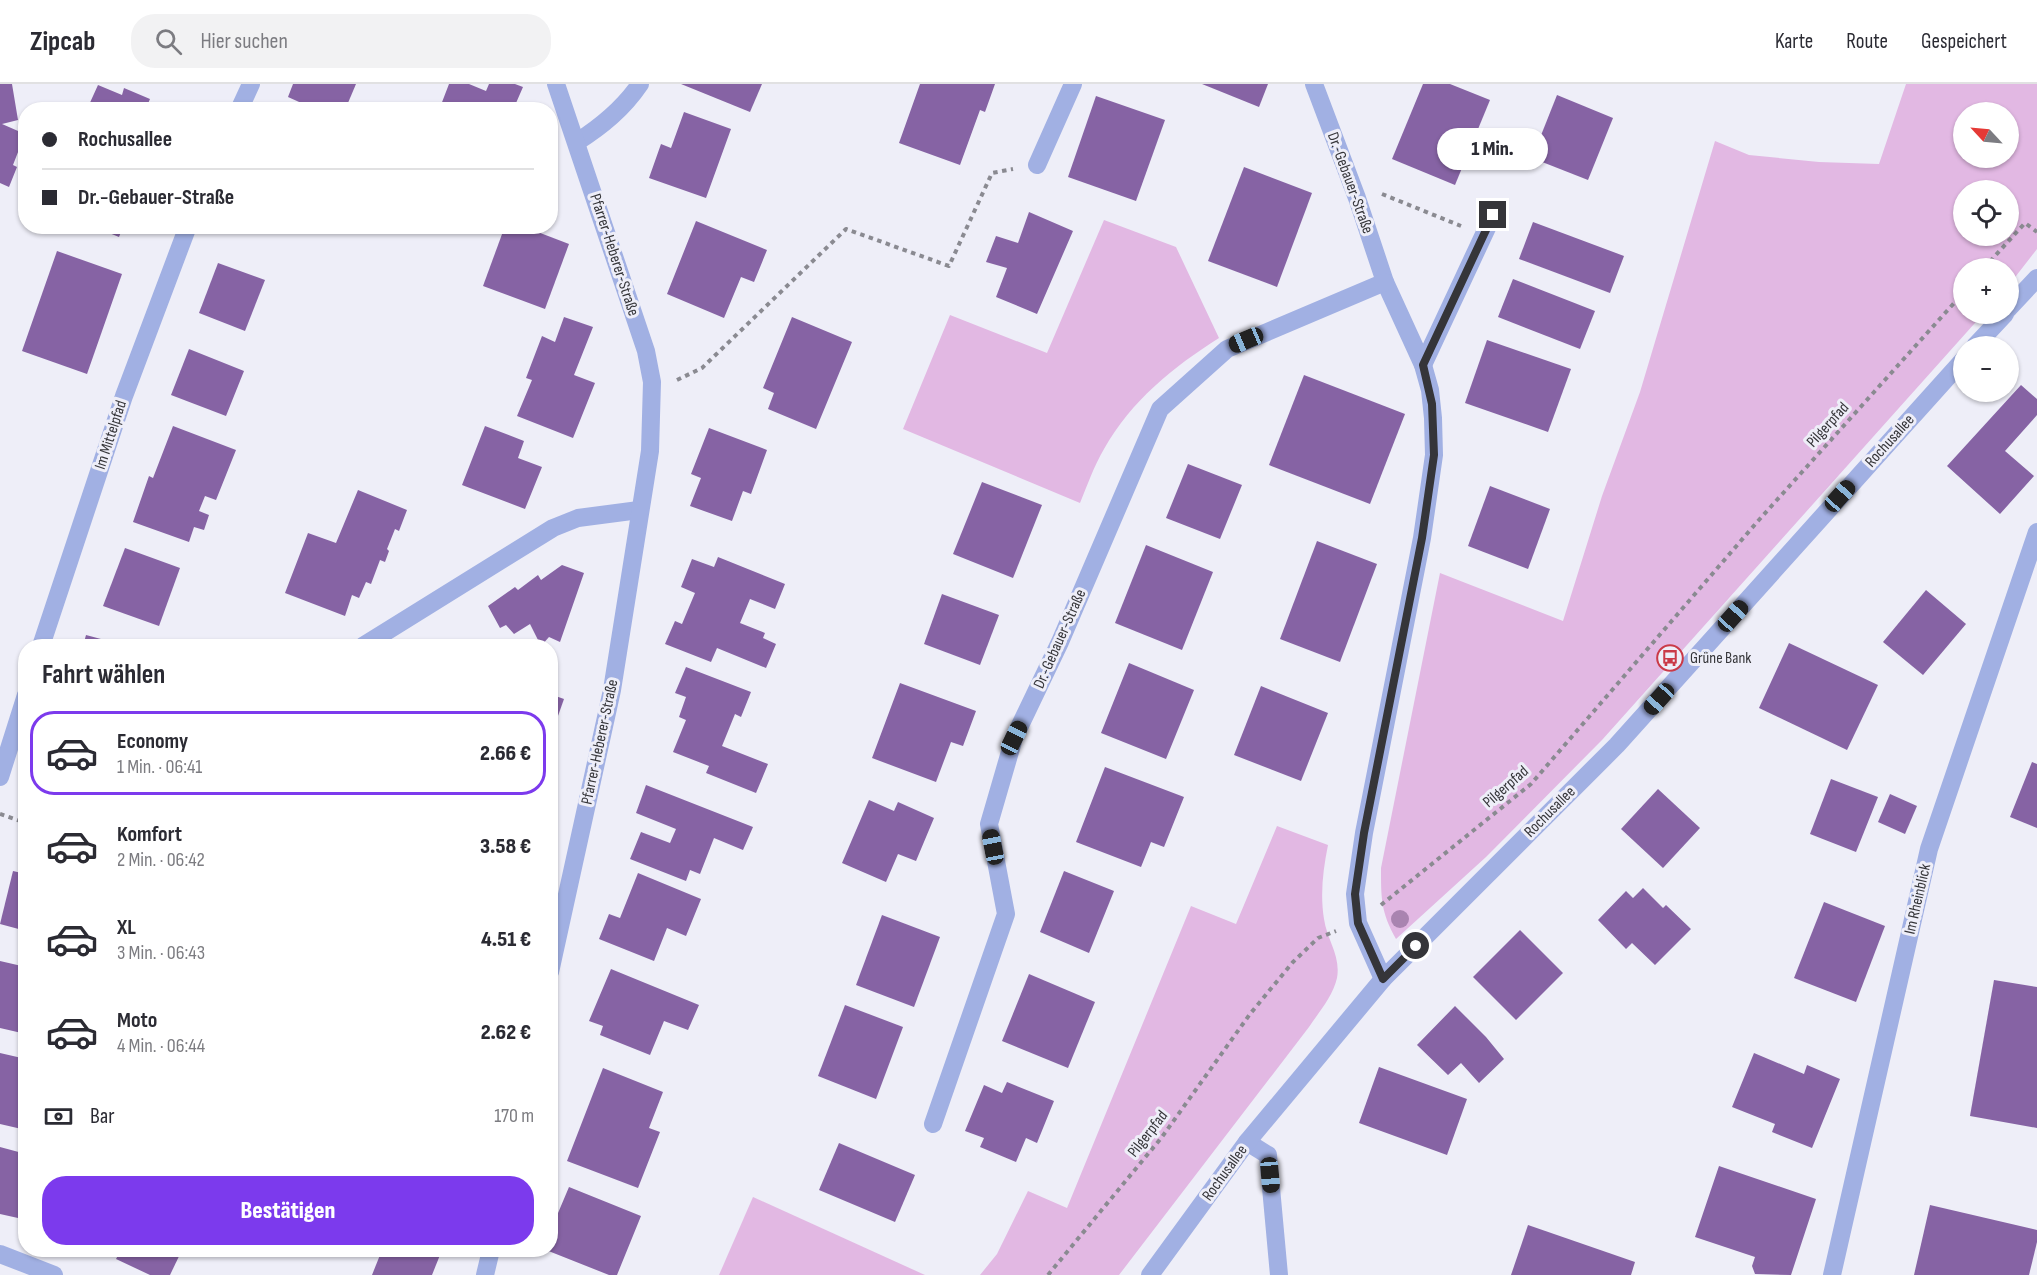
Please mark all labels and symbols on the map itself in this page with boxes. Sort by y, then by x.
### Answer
north arrow [1953,102,2019,168]
callout: 1 Min. [1438,128,1549,170]
street label: Dr.-Gebauer-Straße [1323,130,1377,236]
street label: Pfarrer-Heberer-Straße [585,192,643,318]
route end [1479,201,1506,228]
car [1226,325,1266,355]
street label: Im Mittelpfad [91,398,131,472]
street label: Pilgerpfad [1803,399,1853,451]
street label: Rochusallee [1861,411,1919,471]
car [1821,477,1859,515]
street label: Dr.-Gebauer-Straße [1030,587,1090,691]
car [1714,597,1752,635]
bus stop icon: Grüne Bank [1655,643,1685,673]
place label: Grüne Bank [1690,649,1751,668]
street label: Pfarrer-Heberer-Straße [577,678,623,806]
car [1640,680,1678,718]
car [998,718,1030,758]
street label: Pilgerpfad [1479,762,1533,812]
street label: Rochusallee [1521,783,1579,841]
car [981,828,1005,866]
street label: Im Rheinblick [1901,862,1935,936]
route start [1402,932,1429,959]
street label: Pilgerpfad [1124,1107,1172,1161]
street label: Rochusallee [1198,1141,1252,1205]
car [1259,1156,1281,1194]

